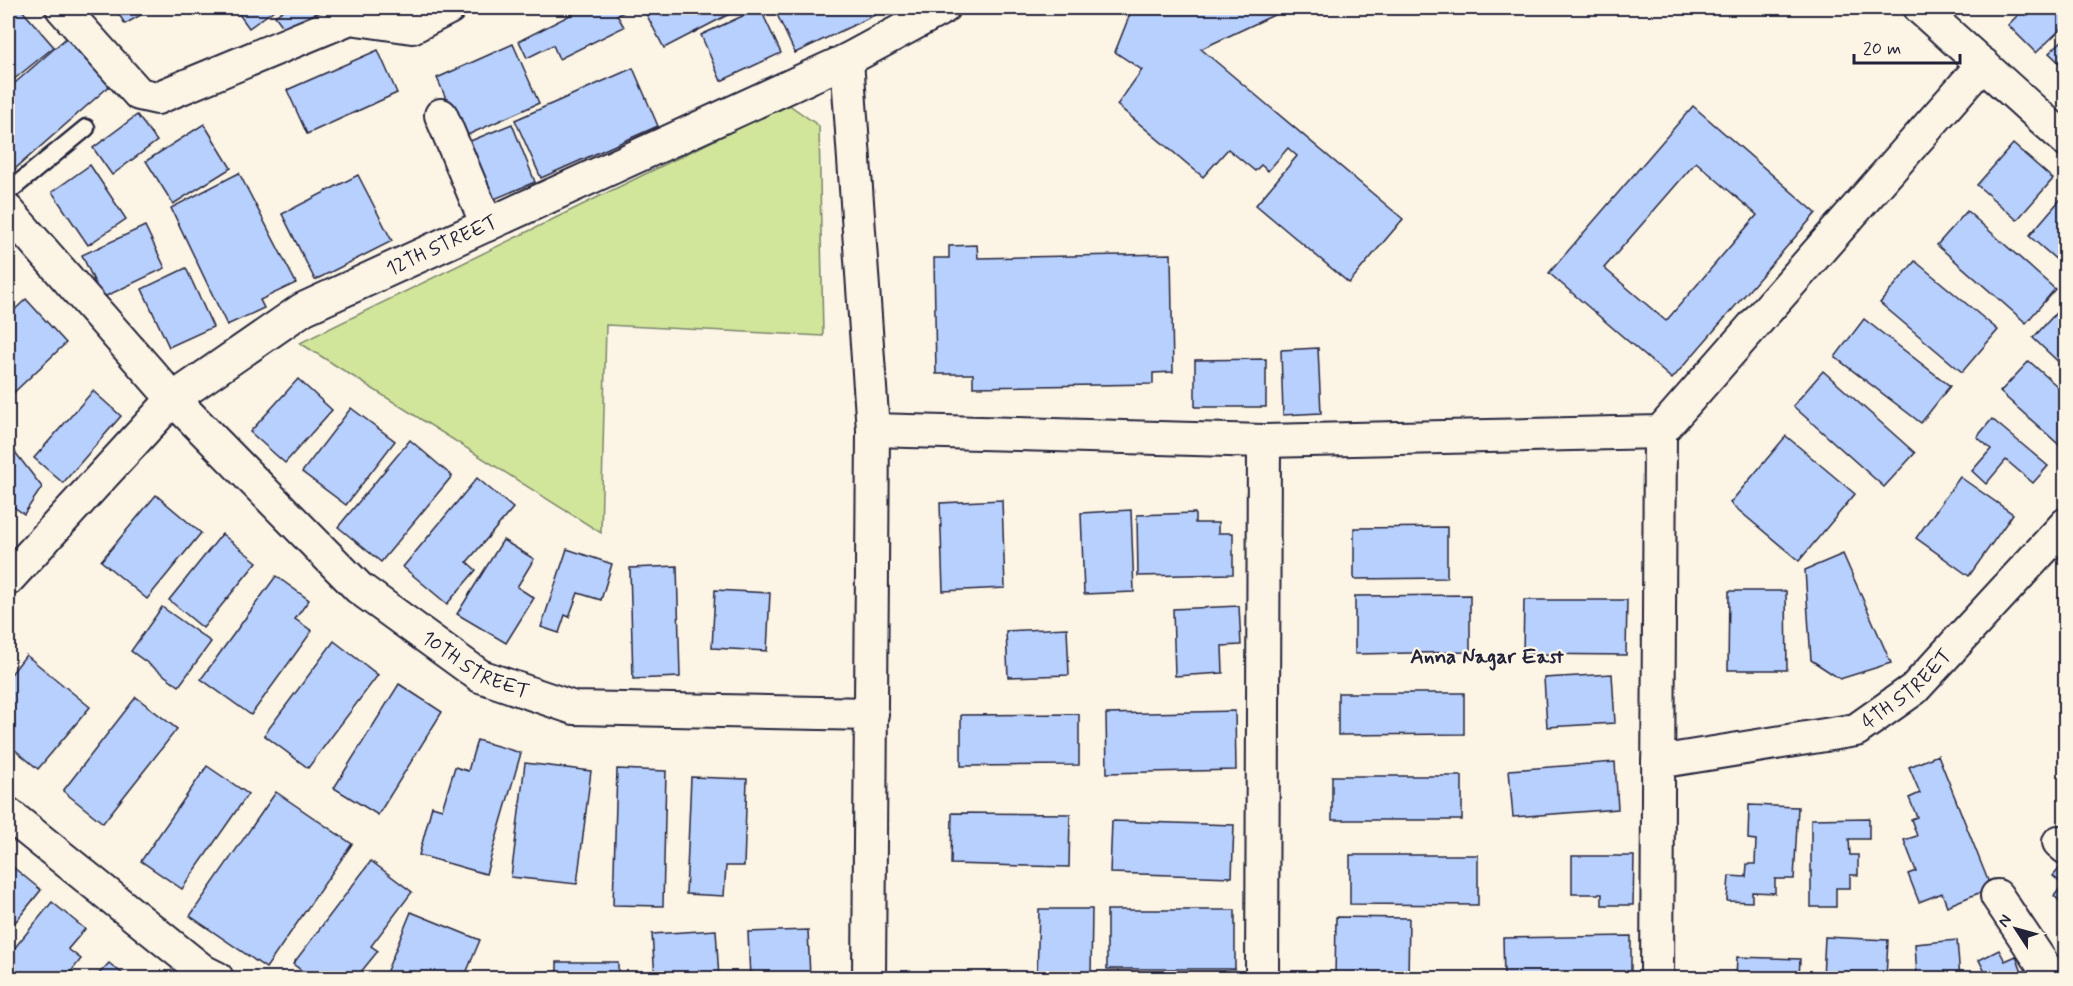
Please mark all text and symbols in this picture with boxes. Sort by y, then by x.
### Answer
scale bar [1854,27,1960,65]
text: 20 m [1863,37,1901,61]
street label: 12TH STREET [382,208,502,283]
street label: 10TH STREET [416,624,533,705]
district label: Anna Nagar East [1410,643,1564,671]
street label: 4TH STREET [1856,643,1958,735]
north arrow [1986,899,2046,959]
text: N [1993,911,2017,932]

